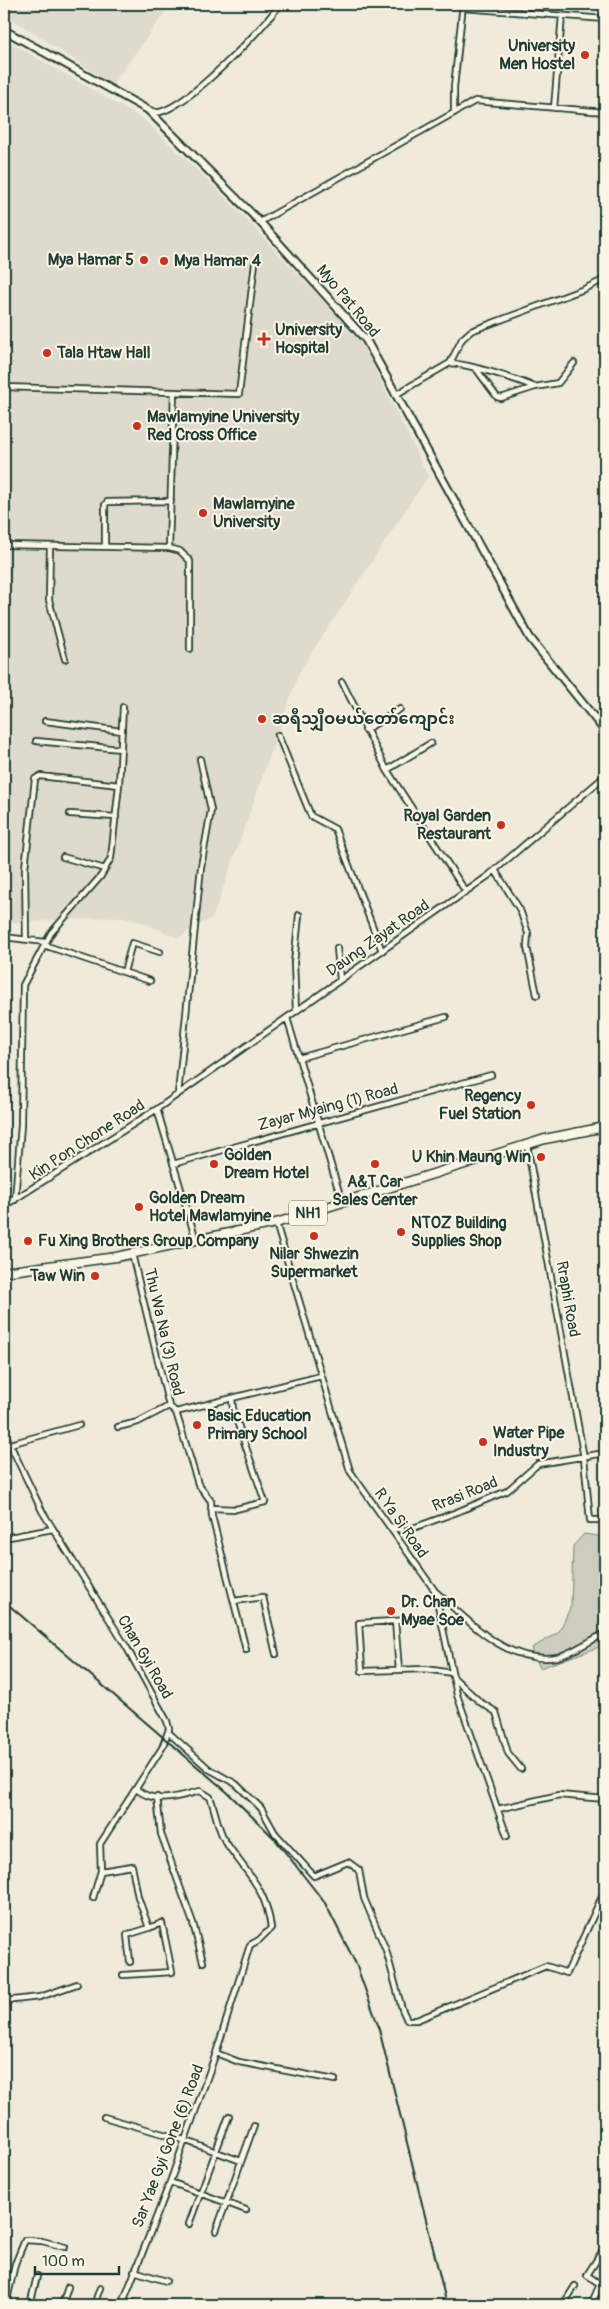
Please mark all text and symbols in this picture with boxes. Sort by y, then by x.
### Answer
place label: University Men Hostel [499,36,575,74]
marker: University Men Hostel [579,49,591,61]
place label: Mya Hamar 5 [48,250,134,270]
place label: Mya Hamar 4 [174,251,262,271]
marker: Mya Hamar 5 [138,254,150,266]
marker: Mya Hamar 4 [158,255,170,267]
street label: Myo Pat Road [312,261,384,341]
place label: University Hospital [275,320,342,358]
marker: University Hospital [257,332,271,346]
place label: Tala Htaw Hall [56,343,151,363]
marker: Tala Htaw Hall [41,347,53,359]
place label: Mawlamyine University Red Cross Office [147,407,299,445]
marker: Mawlamyine University Red Cross Office [131,420,143,432]
place label: Mawlamyine University [213,494,296,532]
marker: Mawlamyine University [197,507,209,519]
place label: ဆရီသျှီဝမယ်တော်ကျောင်း [272,707,455,732]
marker: ဆရီသျှီဝမယ်တော်ကျောင်း [256,713,268,725]
place label: Royal Garden Restaurant [404,806,492,844]
marker: Royal Garden Restaurant [495,819,507,831]
street label: Daung Zayat Road [323,895,433,981]
street label: Zayar Myaing (1) Road [256,1079,400,1135]
place label: Regency Fuel Station [439,1086,521,1124]
street label: Kin Pon Chone Road [25,1095,149,1185]
marker: Regency Fuel Station [525,1099,537,1111]
place label: Golden Dream Hotel [224,1145,309,1183]
place label: U Khin Maung Win [412,1147,531,1167]
marker: U Khin Maung Win [535,1151,547,1163]
marker: Golden Dream Hotel [208,1158,220,1170]
marker: A&T Car Sales Center [369,1158,381,1170]
place label: A&T Car Sales Center [332,1172,418,1210]
place label: Golden Dream Hotel Mawlamyine [149,1188,272,1226]
road number: NH1 [289,1200,327,1226]
marker: Golden Dream Hotel Mawlamyine [133,1201,145,1213]
place label: NTOZ Building Supplies Shop [411,1213,507,1251]
marker: NTOZ Building Supplies Shop [395,1226,407,1238]
marker: Nilar Shwezin Supermarket [308,1230,320,1242]
place label: Fu Xing Brothers Group Company [38,1231,259,1251]
marker: Fu Xing Brothers Group Company [22,1235,34,1247]
place label: Nilar Shwezin Supermarket [269,1244,359,1282]
street label: Rraphi Road [551,1259,585,1339]
place label: Taw Win [29,1266,85,1286]
street label: Thu Wa Na (3) Road [140,1266,188,1398]
marker: Taw Win [89,1270,101,1282]
place label: Basic Education Primary School [207,1406,311,1444]
marker: Basic Education Primary School [191,1419,203,1431]
place label: Water Pipe Industry [493,1423,565,1461]
marker: Water Pipe Industry [477,1436,489,1448]
street label: Rrasi Road [429,1472,501,1516]
street label: R Ya Si Road [370,1484,432,1562]
place label: Dr. Chan Myae Soe [401,1592,465,1630]
marker: Dr. Chan Myae Soe [385,1605,397,1617]
street label: Chan Gyi Road [113,1611,177,1703]
street label: Sar Yae Gyi Gone (6) Road [128,2062,208,2230]
scale bar [35,2244,119,2276]
text: 100 m [42,2252,85,2271]

